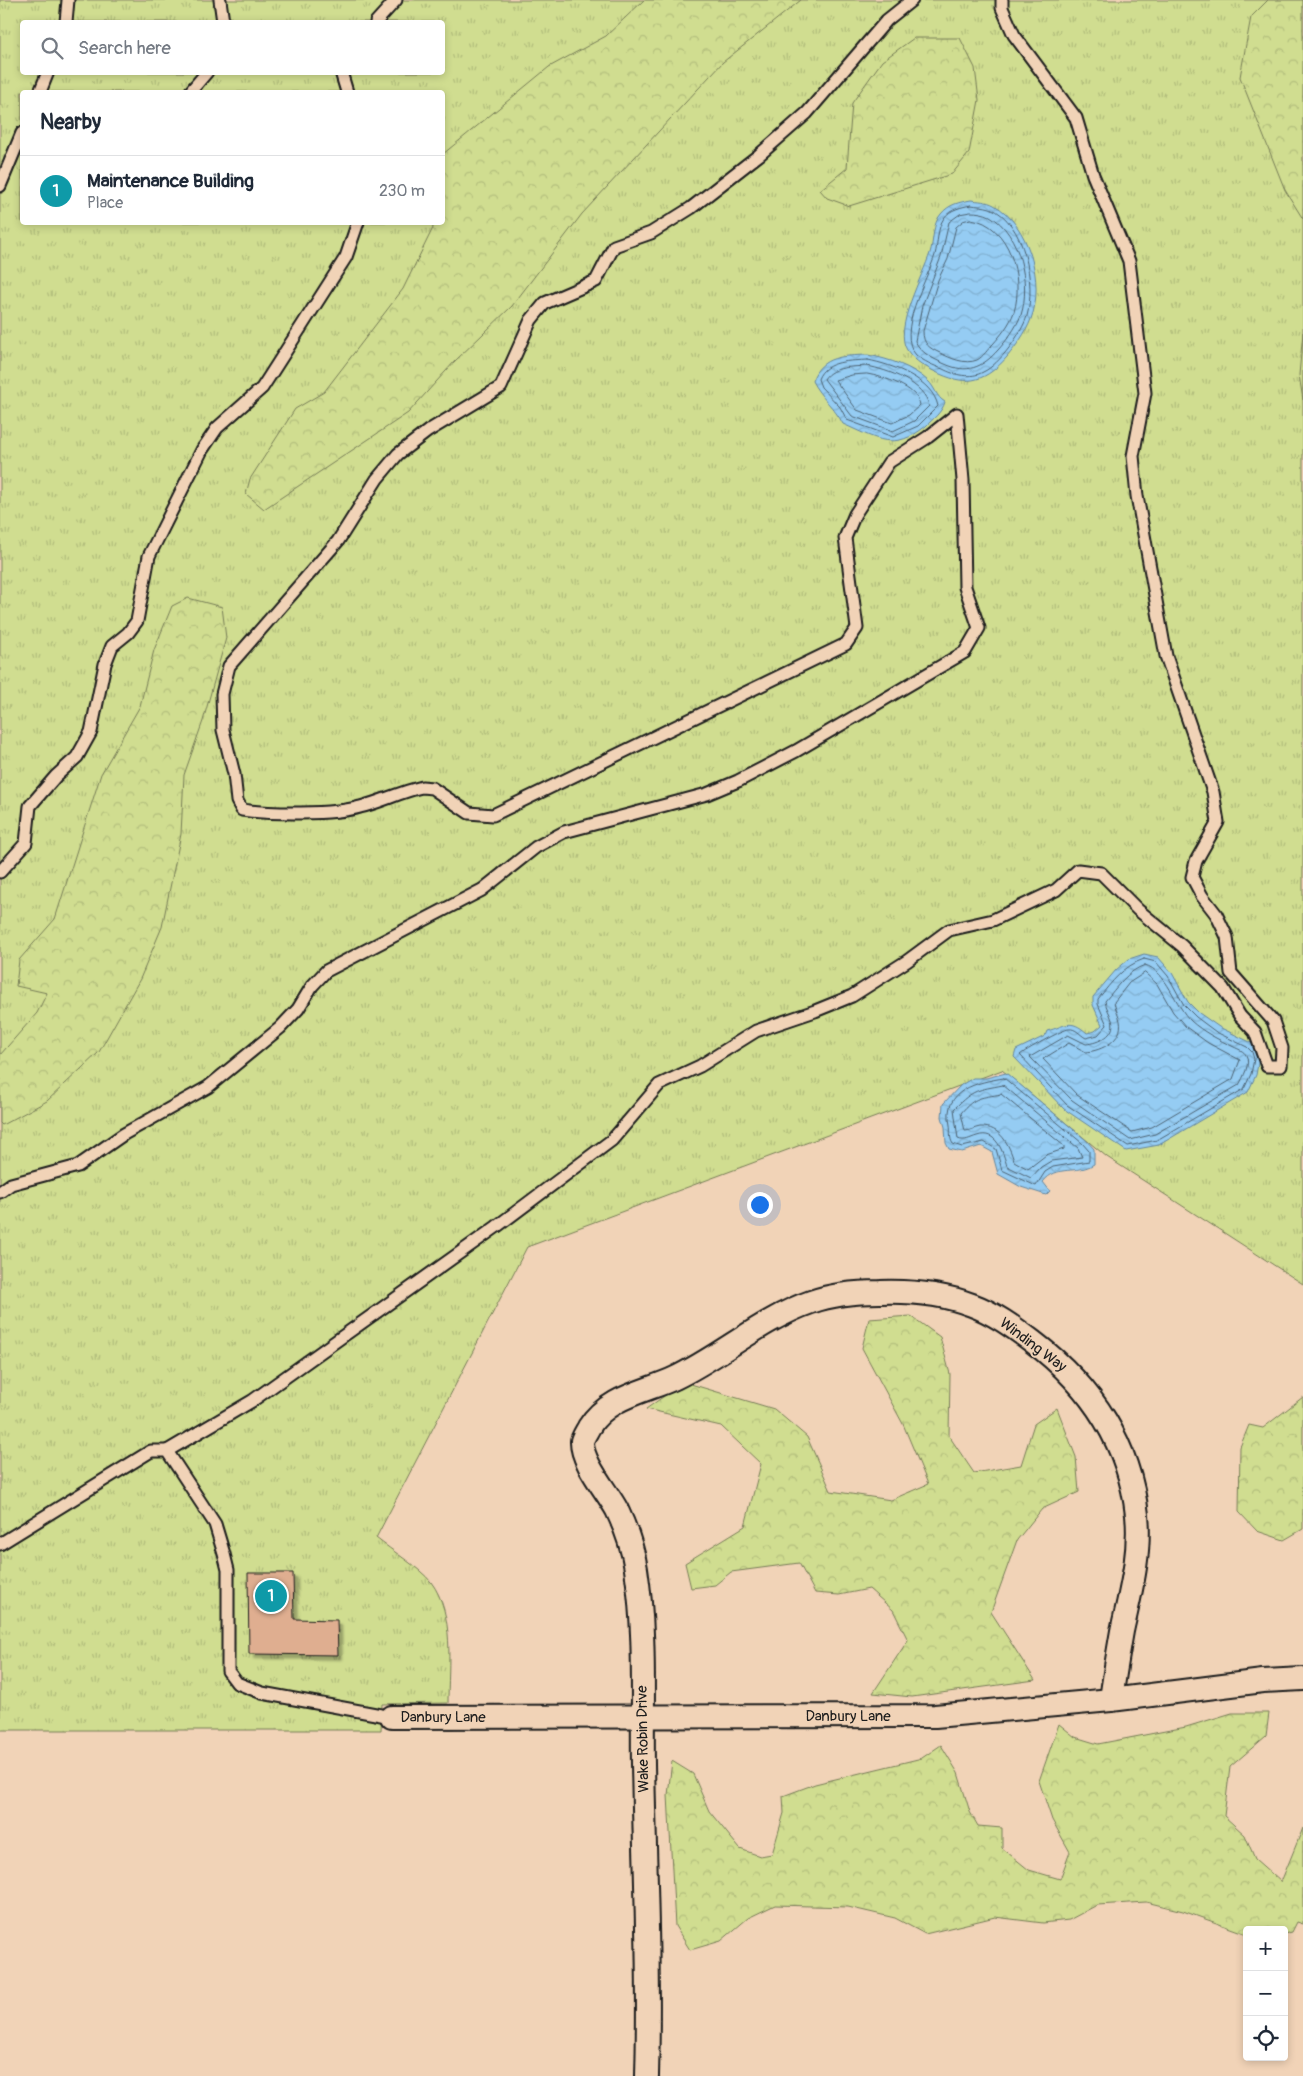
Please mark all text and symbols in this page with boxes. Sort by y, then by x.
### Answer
search box [20,20,445,75]
icon: search [38,34,66,62]
text: Search here [78,36,171,60]
text: Nearby [40,109,101,136]
text: Maintenance Building [87,169,254,193]
text: 1 [53,181,59,201]
text: 230 m [379,181,425,201]
text: Place [87,193,123,213]
your location [747,1192,773,1218]
street label: Winding Way [996,1314,1071,1377]
pin: 1 [255,1577,287,1615]
street label: Wake Robin Drive [633,1685,653,1793]
street label: Danbury Lane [805,1707,891,1726]
street label: Danbury Lane [400,1708,486,1727]
map controls [1243,1926,1288,2061]
button: + [1243,1926,1288,1971]
button: − [1243,1971,1288,2016]
button: locate [1243,2016,1288,2061]

